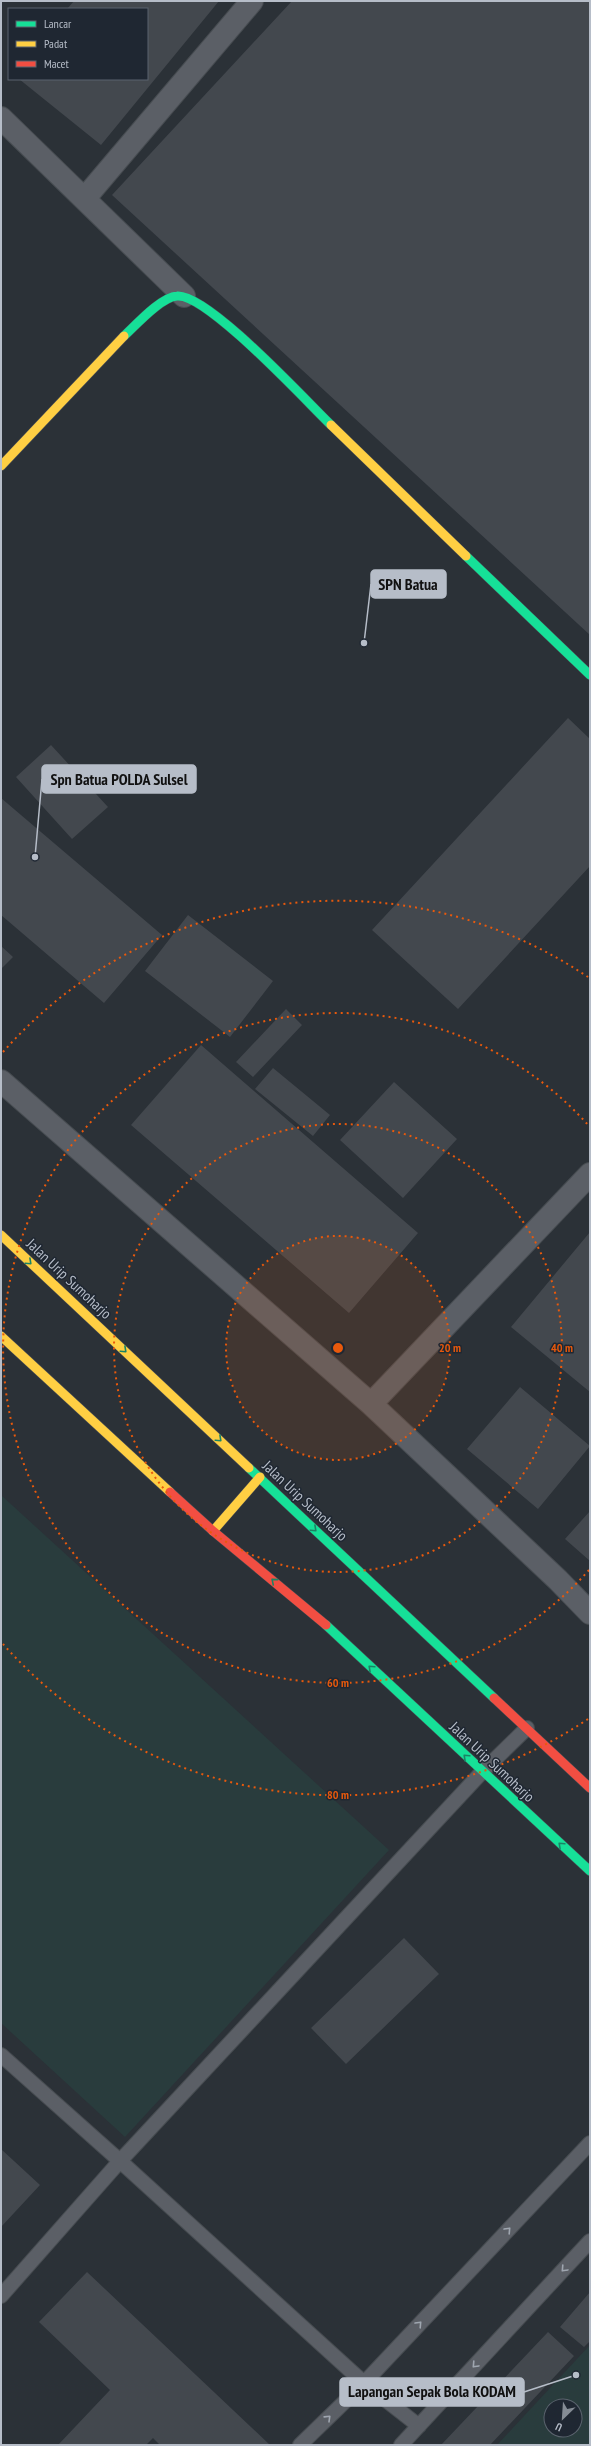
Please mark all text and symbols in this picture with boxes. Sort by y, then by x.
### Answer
legend [8,8,148,80]
text: Lancar [44,16,72,31]
text: Padat [44,36,68,51]
text: Macet [44,56,69,71]
callout: SPN Batua [371,570,446,598]
text: SPN Batua [378,574,438,594]
callout: Spn Batua POLDA Sulsel [42,765,196,793]
text: Spn Batua POLDA Sulsel [50,769,188,789]
street label: Jalan Urip Sumoharjo [22,1234,116,1323]
one-way arrow [25,1257,32,1264]
text: 20 m [439,1340,461,1355]
text: 40 m [551,1340,573,1355]
centre of rings [331,1341,345,1355]
one-way arrow [119,1346,127,1353]
one-way arrow [214,1435,222,1442]
street label: Jalan Urip Sumoharjo [258,1456,352,1545]
one-way arrow [309,1524,317,1531]
one-way arrow [271,1579,278,1586]
one-way arrow [368,1665,376,1673]
text: 60 m [327,1675,349,1690]
street label: Jalan Urip Sumoharjo [445,1717,539,1806]
one-way arrow [463,1754,471,1761]
text: 80 m [327,1787,349,1802]
one-way arrow [558,1842,566,1850]
one-way arrow [503,2227,511,2235]
one-way arrow [561,2265,568,2272]
one-way arrow [414,2322,421,2329]
one-way arrow [473,2360,480,2368]
callout: Lapangan Sepak Bola KODAM [340,2378,524,2406]
text: Lapangan Sepak Bola KODAM [348,2381,516,2401]
north arrow [543,2398,583,2438]
one-way arrow [323,2415,331,2423]
text: U [553,2419,564,2435]

